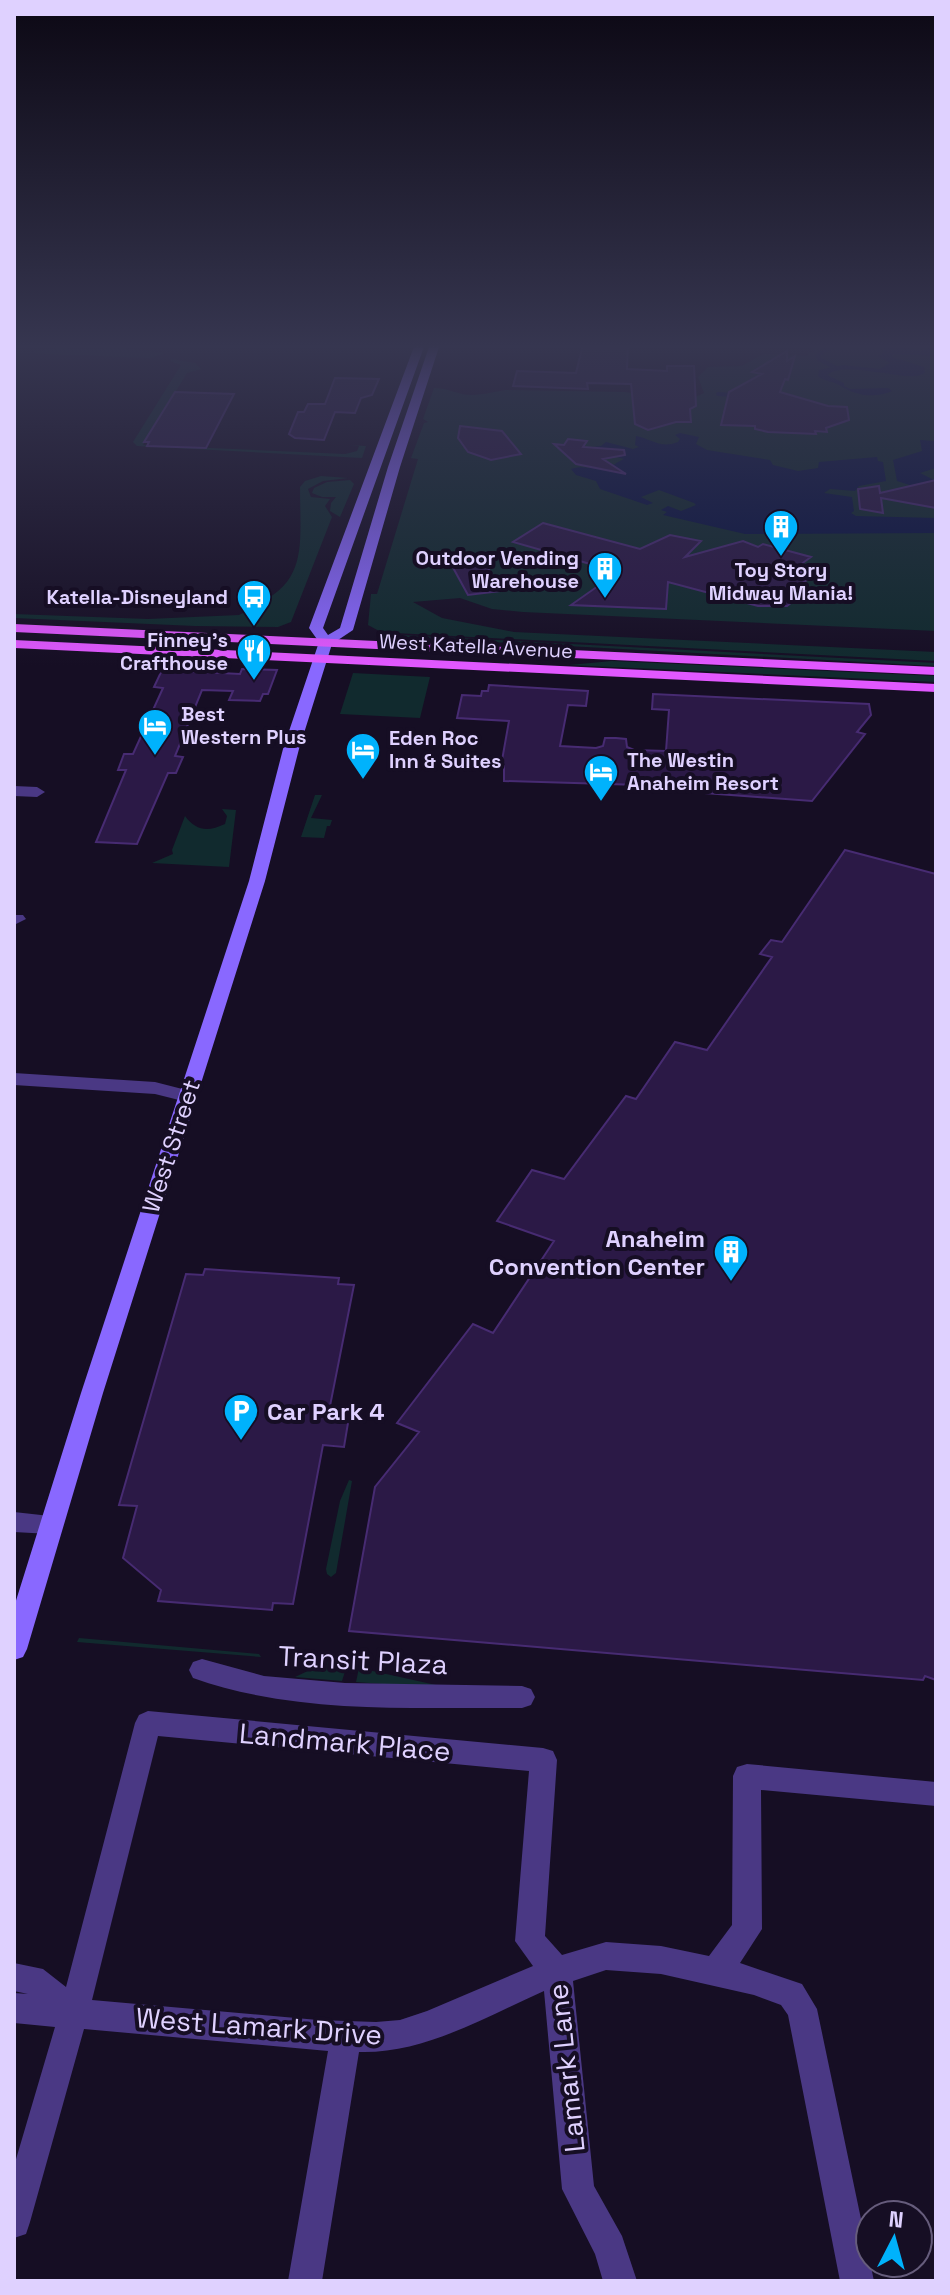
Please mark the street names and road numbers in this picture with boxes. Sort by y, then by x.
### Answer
street label: West Katella Avenue [378,628,574,664]
street label: West Street [135,1076,207,1216]
street label: Transit Plaza [277,1638,449,1682]
street label: Landmark Place [238,1715,452,1769]
street label: Lamark Lane [539,1982,593,2154]
street label: West Lamark Drive [135,1999,383,2053]

